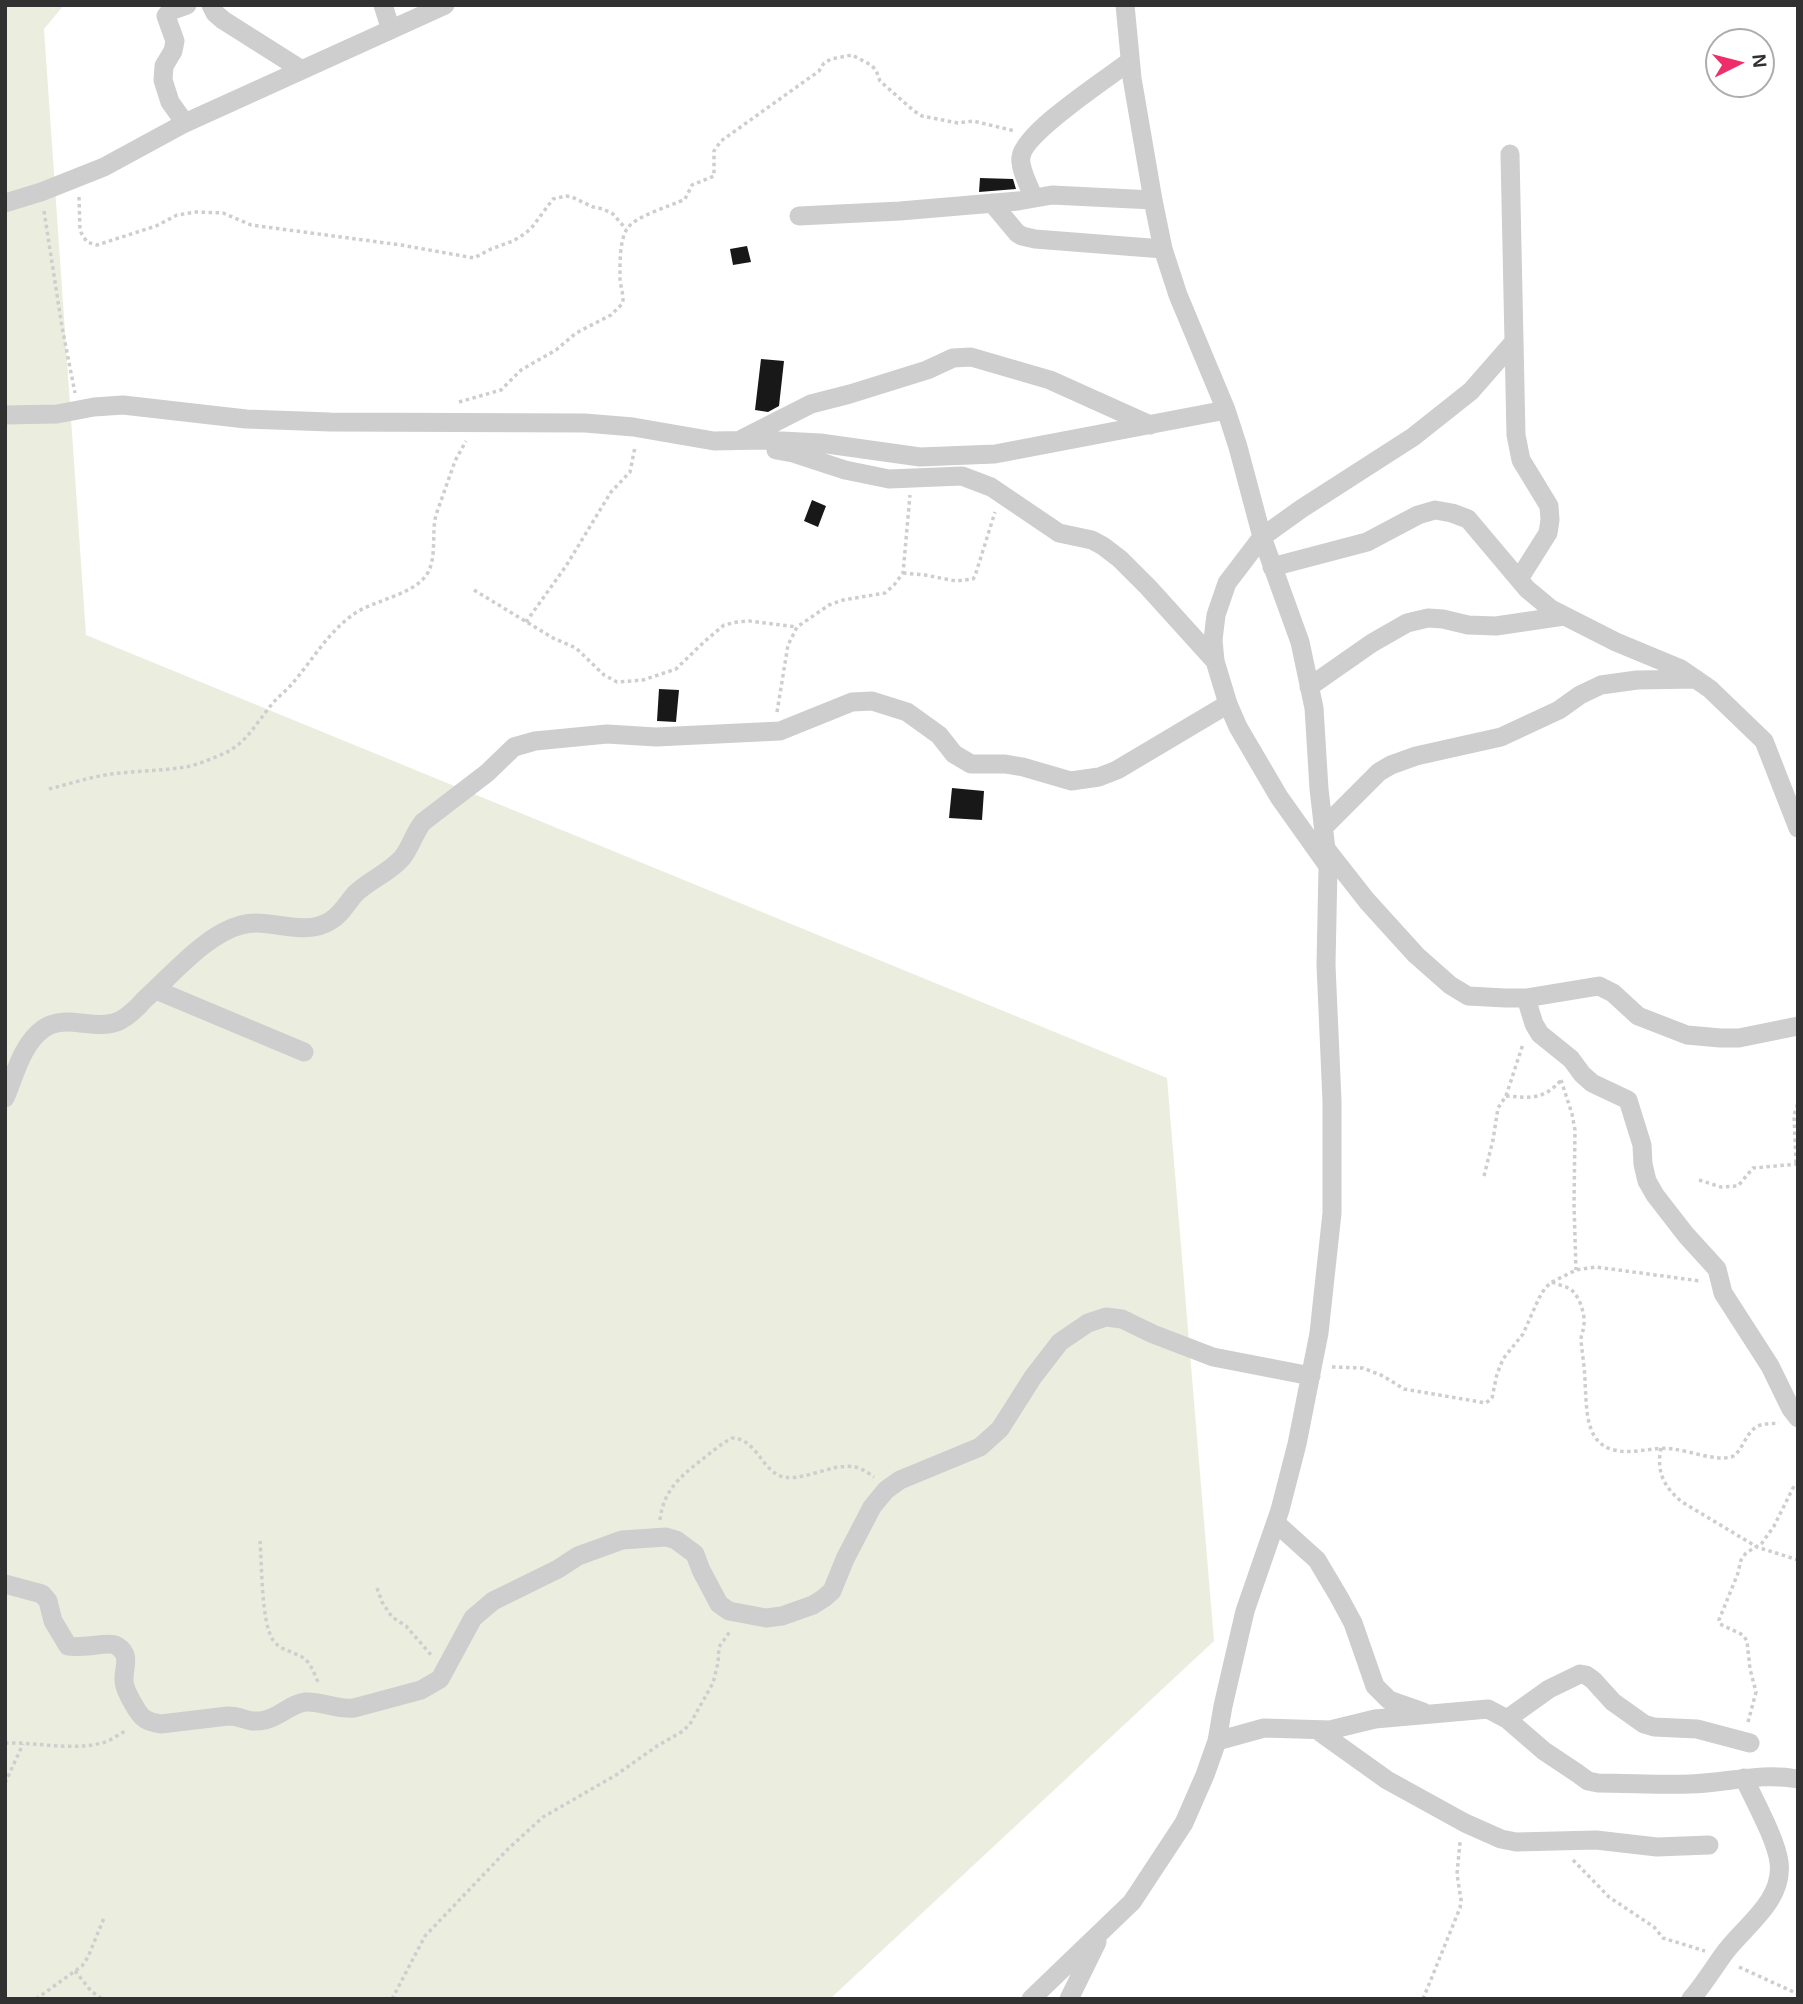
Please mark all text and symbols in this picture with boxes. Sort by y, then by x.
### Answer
north arrow [1705,28,1775,98]
text: N [1748,53,1771,69]

